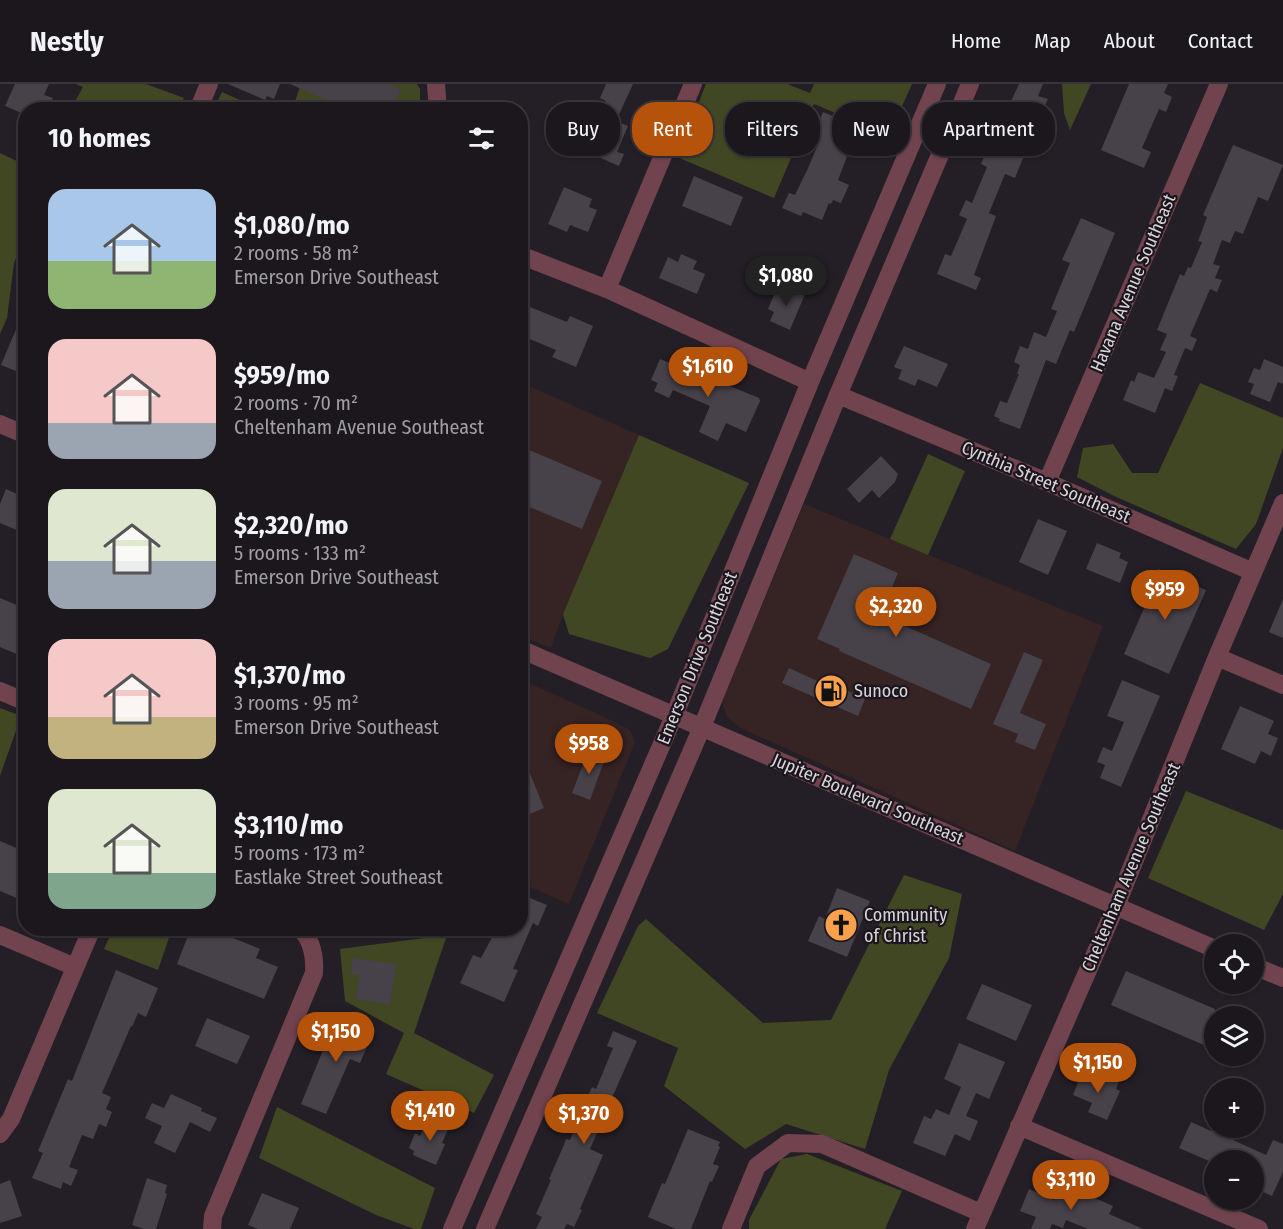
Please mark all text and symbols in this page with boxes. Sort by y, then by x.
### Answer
text: Nestly [30,25,104,58]
text: Home [951,28,1001,54]
text: Map [1034,28,1071,54]
text: About [1104,28,1155,54]
text: Contact [1188,28,1253,54]
chip: Buy [546,102,620,156]
chip: Rent [632,102,713,156]
chip: Filters [725,102,820,156]
chip: New [832,102,910,156]
chip: Apartment [922,102,1055,156]
icon: filters [465,122,498,155]
text: 10 homes [48,123,151,154]
street label: Havana Avenue Southeast [1086,191,1180,375]
text: $1,080/mo [234,210,350,241]
icon: home [96,213,168,285]
text: 2 rooms · 58 m² [234,241,359,265]
pin: $1,080 [737,256,835,307]
text: $1,080 [759,263,813,287]
text: Emerson Drive Southeast [234,265,439,289]
pin: $1,610 [659,347,757,398]
text: $1,610 [683,354,733,378]
text: $959/mo [234,360,330,391]
icon: home [96,363,168,435]
text: 2 rooms · 70 m² [234,391,358,415]
text: Cheltenham Avenue Southeast [234,415,484,439]
street label: Cynthia Street Southeast [958,436,1134,528]
text: $2,320/mo [234,510,348,541]
icon: home [96,513,168,585]
text: 5 rooms · 133 m² [234,541,366,565]
text: Emerson Drive Southeast [234,565,439,589]
street label: Emerson Drive Southeast [652,568,742,748]
pin: $959 [1129,570,1201,621]
text: $959 [1145,577,1185,601]
pin: $2,320 [847,587,945,638]
text: $2,320 [869,594,923,618]
text: $1,370/mo [234,660,346,691]
icon: home [96,663,168,735]
fuel station icon: Sunoco [813,673,849,709]
place label: Sunoco [854,680,908,702]
text: 3 rooms · 95 m² [234,691,359,715]
text: Emerson Drive Southeast [234,715,439,739]
pin: $958 [553,724,625,775]
text: $958 [569,731,609,755]
street label: Jupiter Boulevard Southeast [769,749,967,849]
street label: Cheltenham Avenue Southeast [1077,759,1185,975]
text: $3,110/mo [234,810,343,841]
icon: home [96,813,168,885]
text: 5 rooms · 173 m² [234,841,365,865]
text: Eastlake Street Southeast [234,865,443,889]
place label: Community of Christ [864,904,947,947]
church icon: Community of Christ [823,907,859,943]
map controls [1204,934,1264,1210]
button: locate [1204,934,1264,994]
button: layers [1204,1006,1264,1066]
pin: $1,150 [287,1012,385,1063]
text: $1,150 [311,1019,361,1043]
pin: $1,150 [1049,1043,1147,1094]
text: $1,150 [1073,1050,1123,1074]
button: + [1204,1078,1264,1138]
pin: $1,410 [381,1091,479,1142]
pin: $1,370 [535,1094,633,1145]
text: $1,410 [405,1098,455,1122]
text: $1,370 [558,1101,610,1125]
button: − [1204,1150,1264,1210]
pin: $3,110 [1022,1160,1120,1211]
text: $3,110 [1046,1167,1096,1191]

